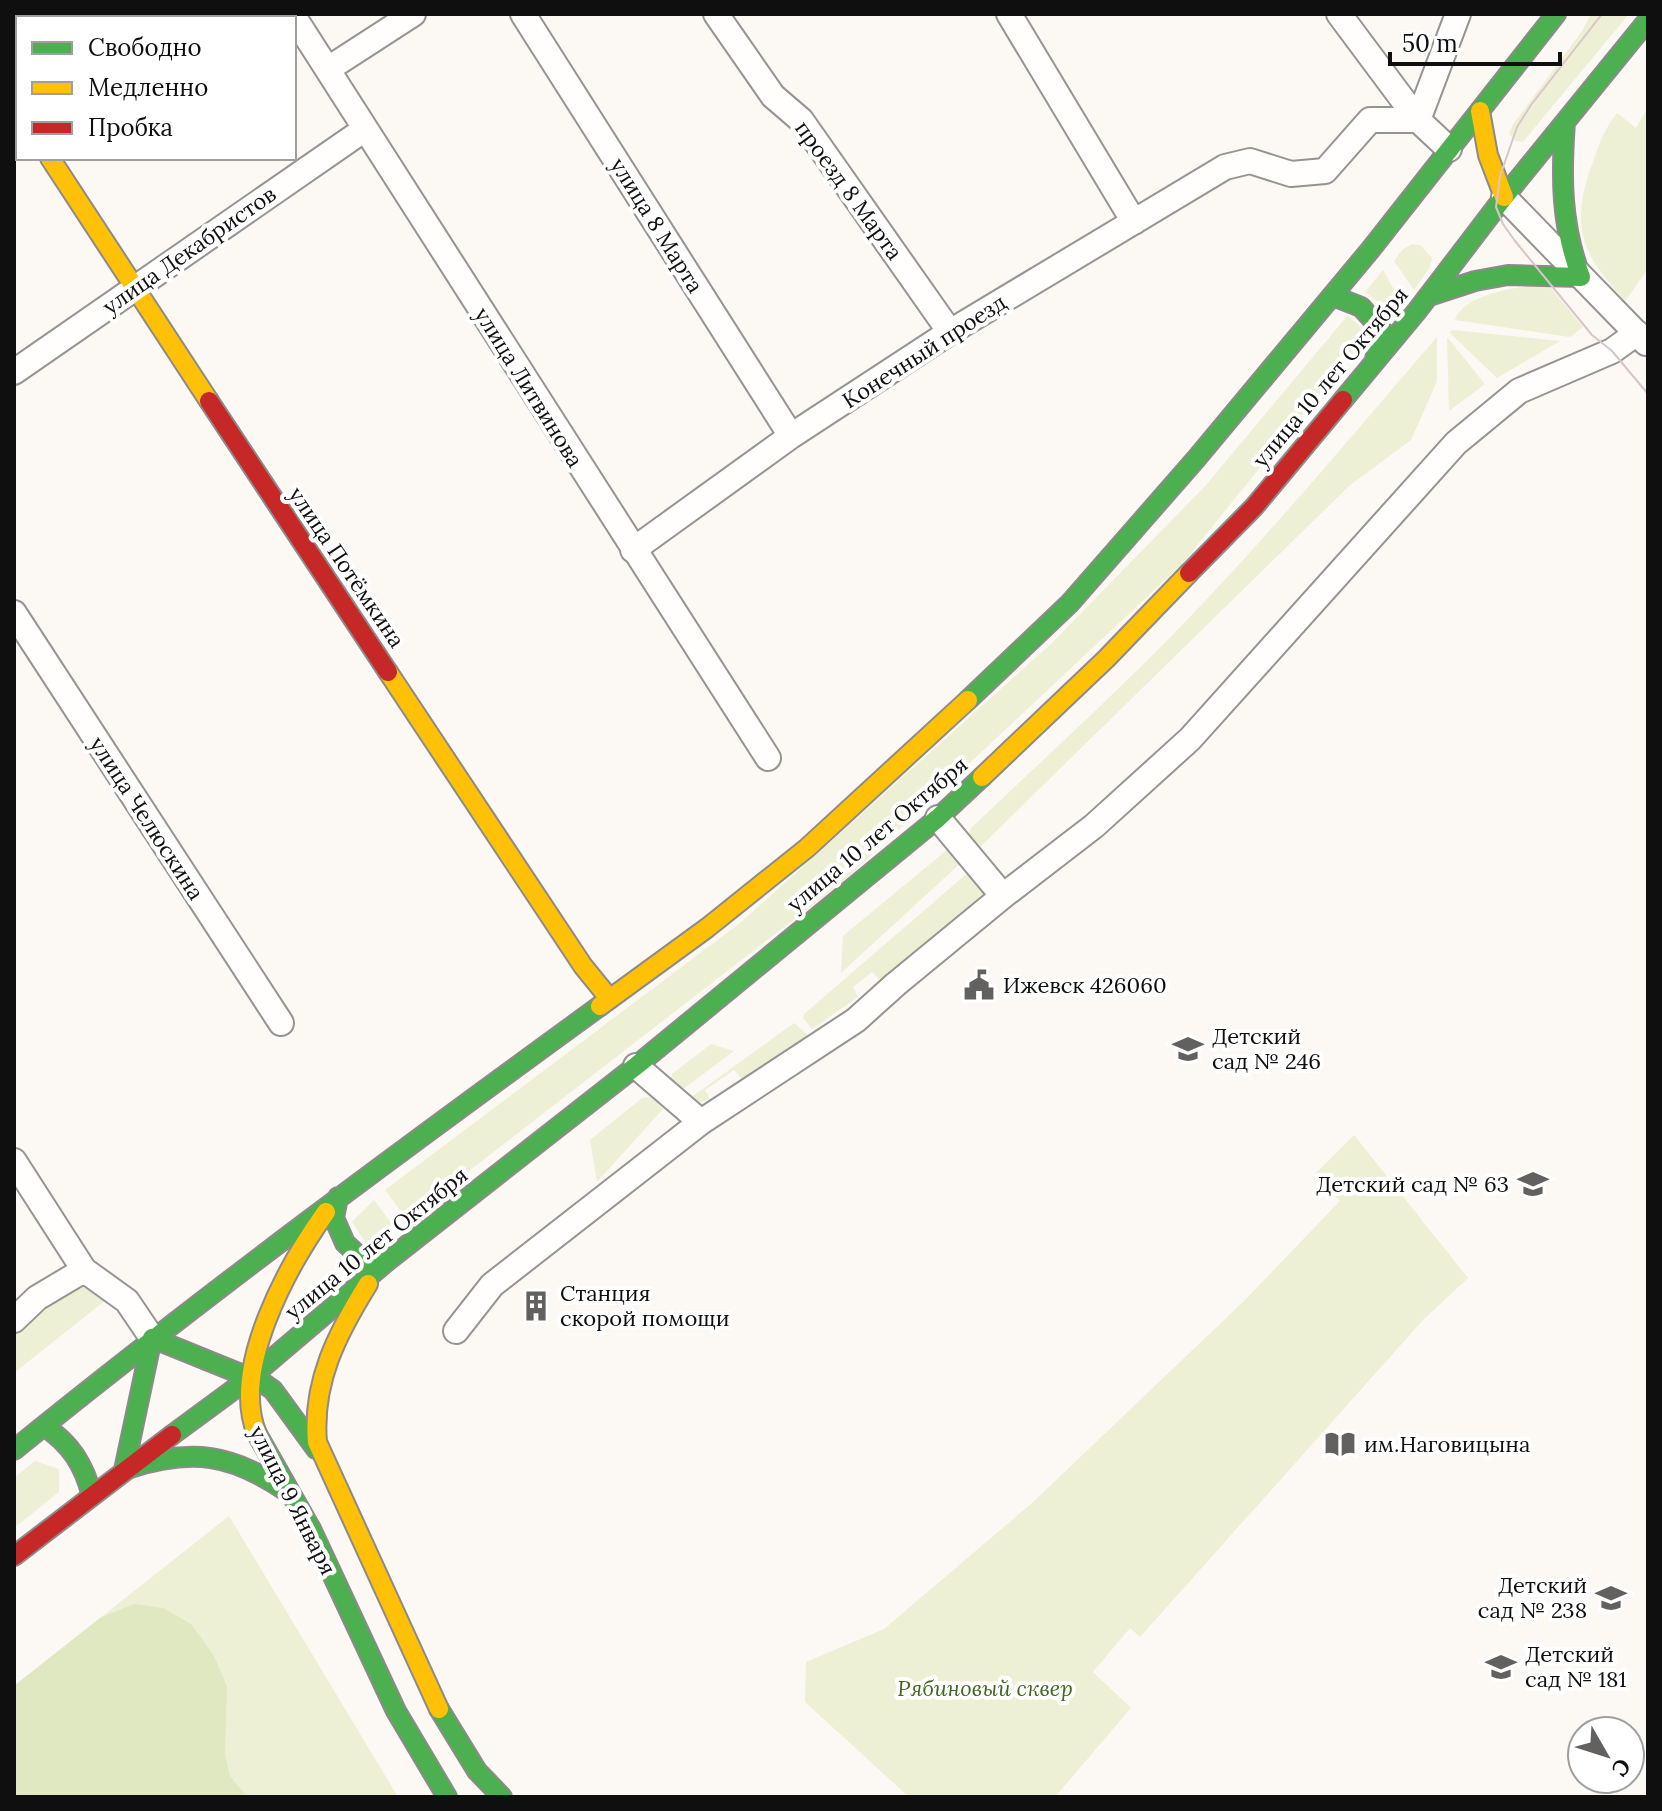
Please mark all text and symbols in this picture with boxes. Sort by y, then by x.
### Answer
legend [16,16,296,160]
scale bar [1390,16,1560,66]
text: 50 m [1402,28,1458,59]
text: Свободно [88,32,202,63]
text: Медленно [88,72,208,103]
text: Пробка [88,112,173,143]
street label: проезд 8 Марта [789,115,909,265]
street label: улица 8 Марта [604,152,710,298]
street label: улица Декабристов [97,180,281,320]
street label: улица 10 лет Октября [1246,281,1414,473]
street label: Конечный проезд [837,288,1011,414]
street label: улица Литвинова [468,302,590,472]
street label: улица Потёмкина [283,481,411,653]
street label: улица Челюскина [84,731,210,905]
street label: улица 10 лет Октября [781,750,973,918]
public building icon: Ижевск 426060 [962,968,996,1002]
place label: Ижевск 426060 [1003,971,1167,999]
place label: Детский сад № 246 [1212,1022,1321,1075]
school or university icon: Детский сад № 246 [1171,1032,1205,1066]
street label: улица 10 лет Октября [279,1161,473,1325]
school or university icon: Детский сад № 63 [1516,1167,1550,1201]
place label: Детский сад № 63 [1316,1170,1509,1198]
place label: Станция скорой помощи [560,1279,730,1332]
building icon: Станция скорой помощи [519,1289,553,1323]
street label: улица 9 Января [243,1421,343,1579]
library icon: им.Наговицына [1323,1427,1357,1461]
place label: им.Наговицына [1364,1430,1530,1458]
place label: Детский сад № 238 [1478,1571,1587,1624]
school or university icon: Детский сад № 238 [1594,1581,1628,1615]
place label: Детский сад № 181 [1525,1640,1626,1693]
school or university icon: Детский сад № 181 [1484,1650,1518,1684]
park label: Рябиновый сквер [897,1674,1073,1702]
north arrow [1566,1715,1646,1795]
text: С [1606,1753,1637,1782]

